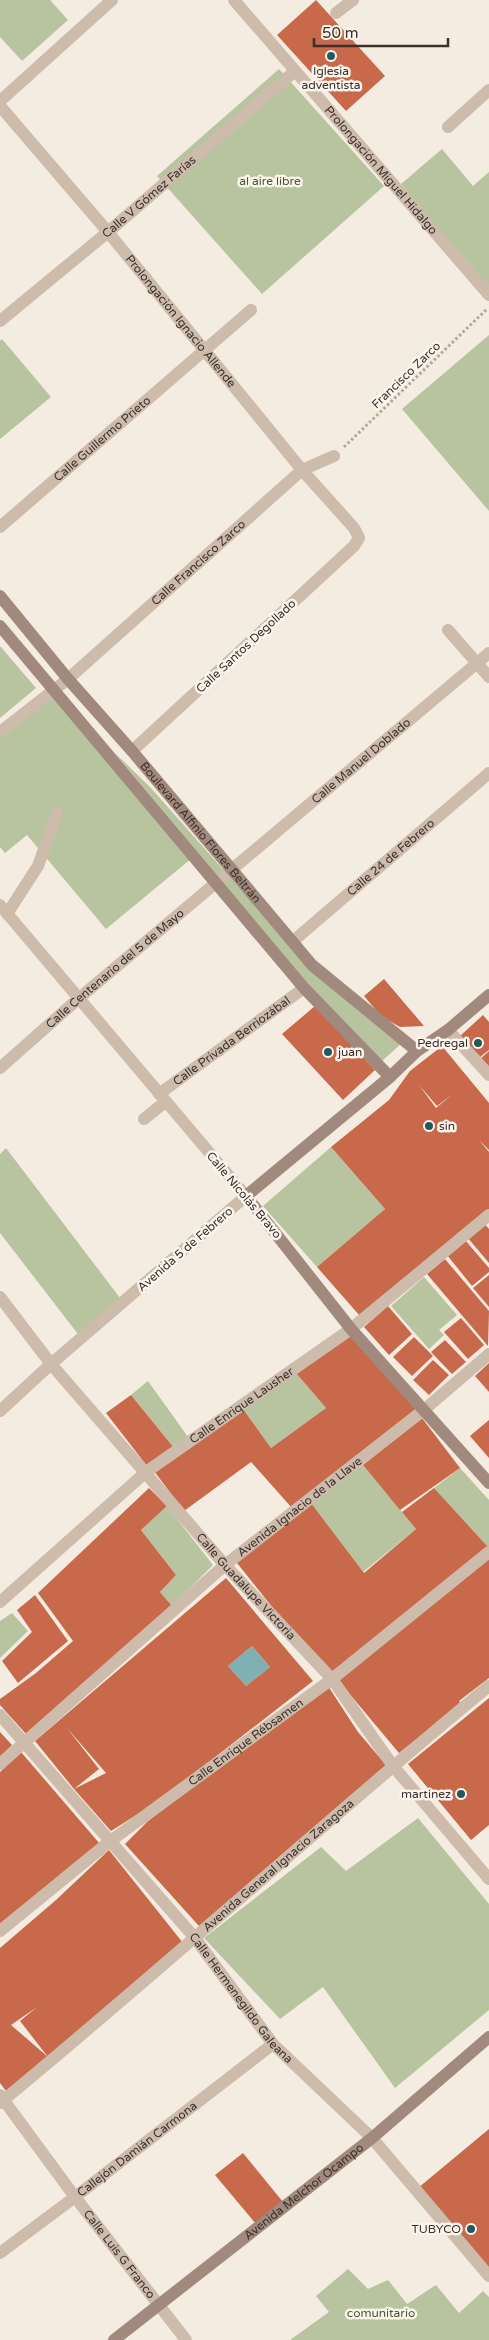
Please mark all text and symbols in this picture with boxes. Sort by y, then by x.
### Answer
scale bar [314,15,448,47]
text: 50 m [322,24,359,42]
marker: Iglesia adventista [325,50,337,62]
place label: Iglesia adventista [301,64,361,92]
street label: Prolongación Miguel Hidalgo [322,103,440,237]
street label: Calle V Gómez Farías [99,152,199,241]
park label: al aire libre [239,174,301,188]
street label: Prolongación Ignacio Allende [123,252,239,390]
street label: Francisco Zarco [369,339,443,411]
street label: Calle Guillermo Prieto [51,393,153,484]
street label: Calle Francisco Zarco [149,517,248,608]
street label: Calle Santos Degollado [193,596,299,696]
street label: Calle Manuel Doblado [309,715,413,806]
street label: Boulevard Alfinio Flores Beltrán [137,759,264,906]
street label: Calle 24 de Febrero [344,816,437,899]
street label: Calle Centenario del 5 de Mayo [43,906,187,1031]
street label: Calle Privada Berriozábal [170,993,293,1088]
place label: Pedregal [417,1036,468,1050]
marker: Pedregal [472,1037,484,1049]
place label: juan [337,1045,362,1059]
marker: juan [322,1046,334,1058]
place label: sin [439,1119,455,1133]
marker: sin [423,1120,435,1132]
street label: Calle Nicolás Bravo [204,1149,284,1241]
street label: Avenida 5 de Febrero [135,1204,235,1294]
street label: Calle Enrique Lausher [187,1364,297,1446]
street label: Avenida Ignacio de la Llave [235,1454,365,1560]
street label: Calle Guadalupe Victoria [193,1530,299,1643]
street label: Calle Enrique Rébsamen [185,1695,306,1789]
place label: martinez [401,1787,451,1801]
marker: martinez [455,1788,467,1800]
street label: Avenida General Ignacio Zaragoza [200,1796,357,1934]
street label: Calle Hermenegildo Galeana [187,1930,296,2066]
street label: Callejón Damián Carmona [74,2098,200,2200]
street label: Avenida Melchor Ocampo [241,2140,366,2243]
street label: Calle Luis G Franco [81,2207,158,2301]
place label: TUBYCO [411,2222,461,2236]
marker: TUBYCO [465,2223,477,2235]
park label: comunitario [347,2306,415,2320]

